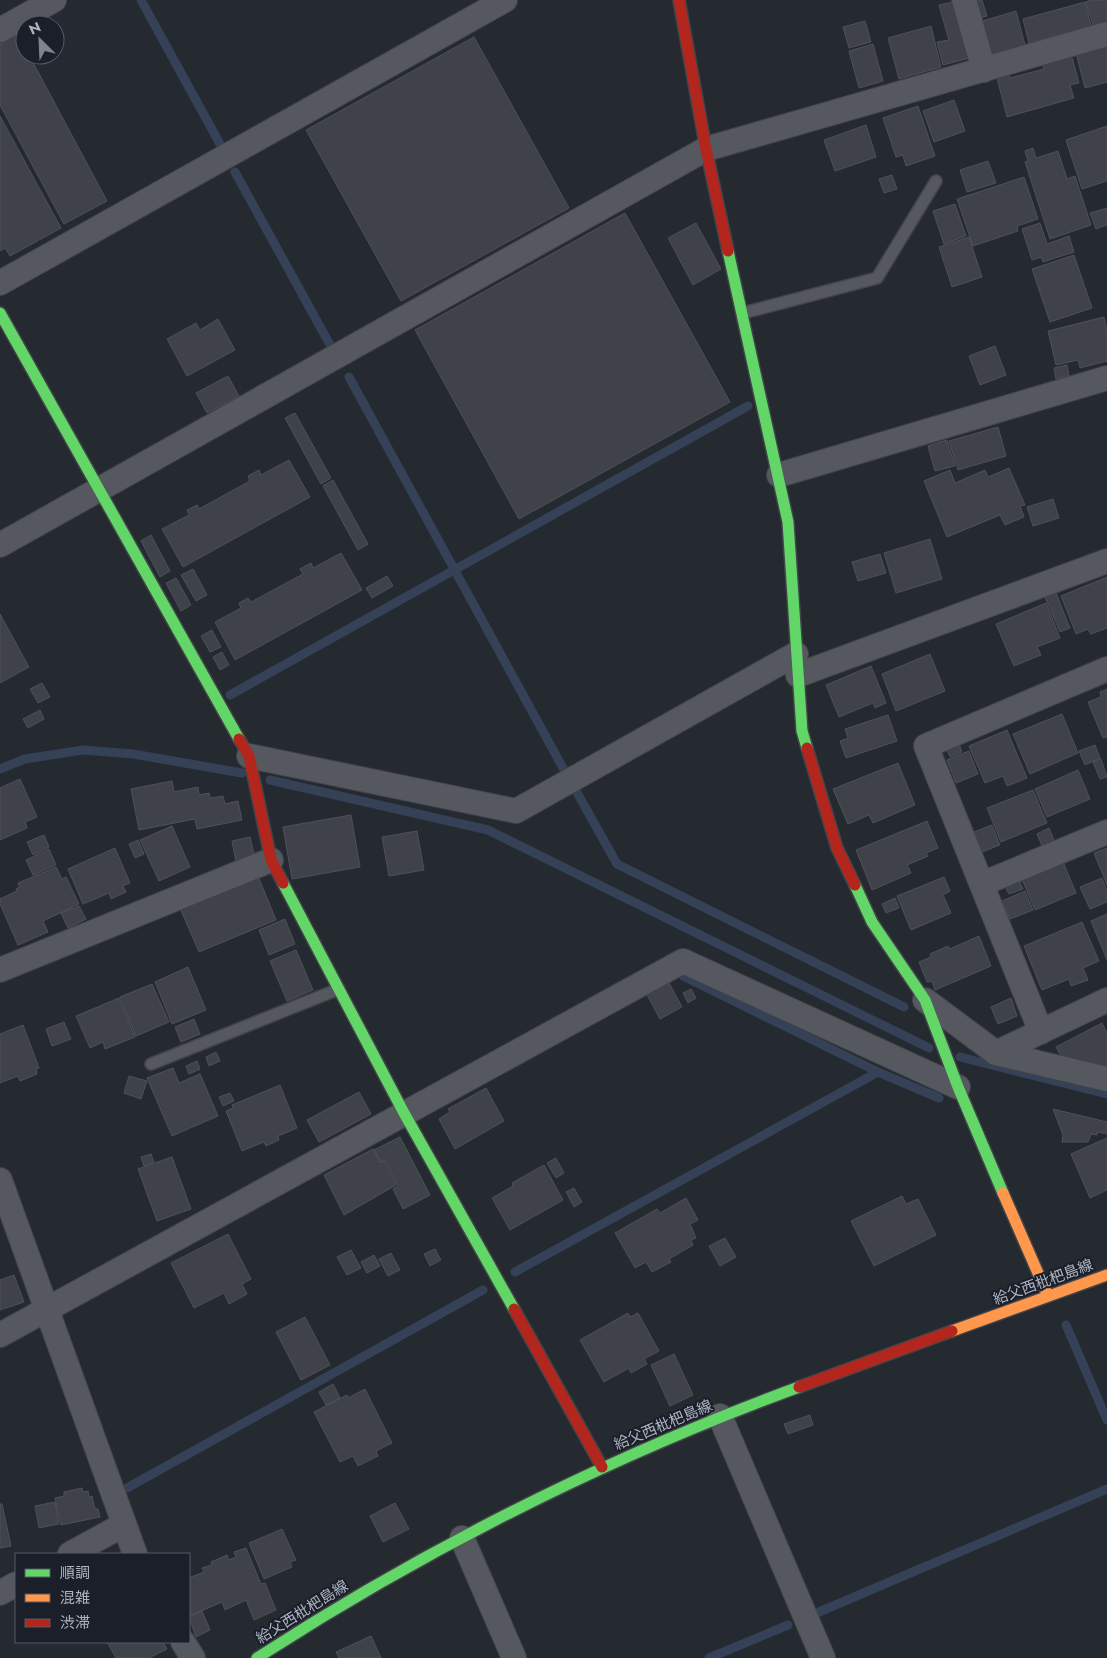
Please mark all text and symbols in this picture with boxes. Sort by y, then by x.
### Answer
north arrow [15,15,65,65]
text: N [26,17,44,40]
street label: 給父西枇杷島線 [990,1254,1096,1310]
street label: 給父西枇杷島線 [610,1394,716,1456]
legend [15,1553,190,1643]
text: 順調 [60,1562,90,1584]
street label: 給父西枇杷島線 [252,1575,352,1649]
text: 混雑 [60,1587,90,1609]
text: 渋滞 [60,1612,90,1634]

